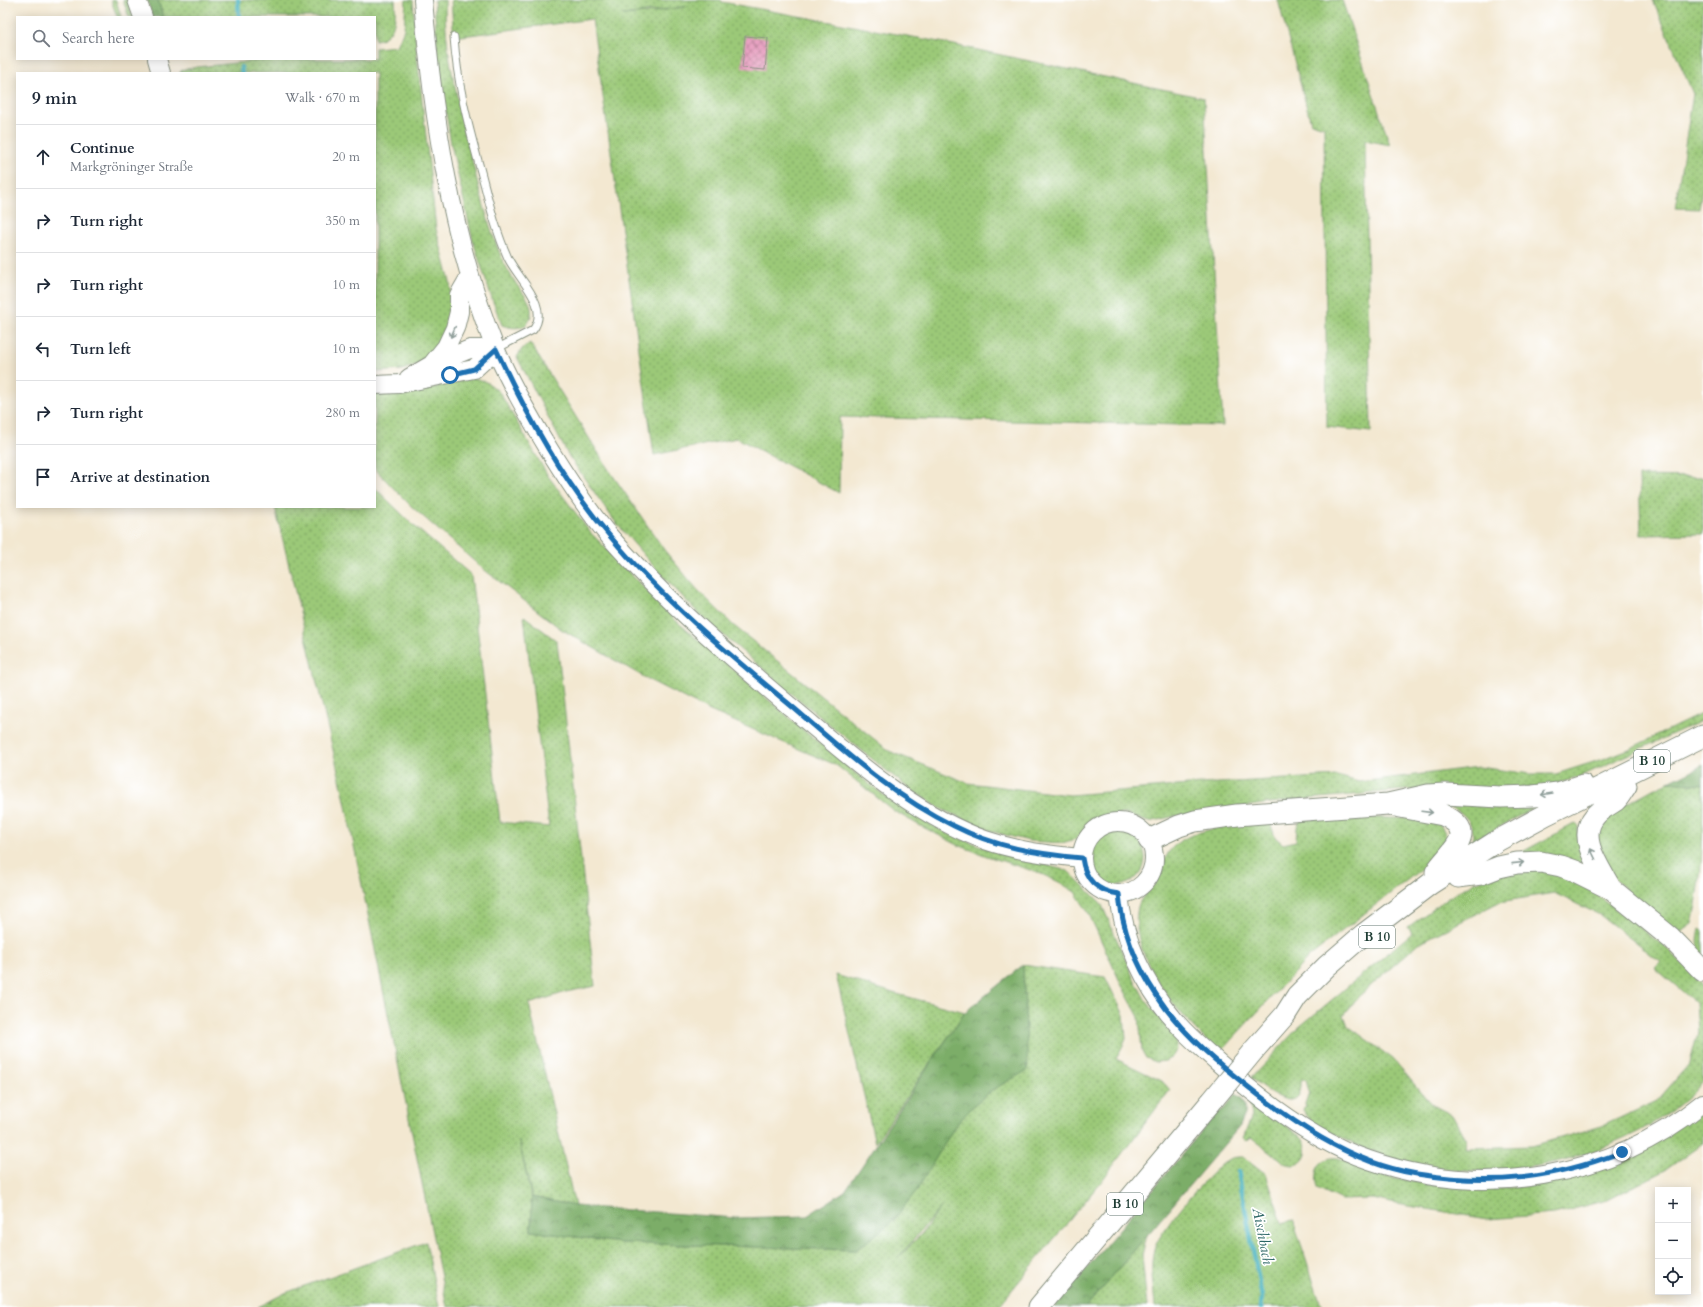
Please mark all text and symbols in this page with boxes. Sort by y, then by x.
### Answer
search box [16,16,376,60]
icon: search [30,27,52,49]
text: Search here [62,28,135,48]
text: 9 min [32,87,77,110]
text: Walk · 670 m [285,89,360,107]
text: Continue [70,138,135,158]
icon: ahead [32,146,54,168]
text: 20 m [332,148,360,166]
text: Markgröninger Straße [70,158,193,176]
icon: right [32,210,54,232]
text: Turn right [70,211,143,231]
text: 350 m [326,212,360,230]
icon: right [32,274,54,296]
text: Turn right [70,275,143,295]
text: 10 m [332,276,360,294]
one-way arrow [449,326,456,338]
icon: left [32,338,54,360]
text: Turn left [70,339,131,359]
text: 10 m [332,340,360,358]
route start [441,366,459,384]
icon: right [32,402,54,424]
text: Turn right [70,403,143,423]
text: 280 m [326,404,360,422]
icon: arrive [32,466,54,488]
text: Arrive at destination [70,467,210,487]
road number: B 10 [1634,750,1670,772]
one-way arrow [1541,790,1554,798]
one-way arrow [1420,808,1433,816]
one-way arrow [1589,848,1596,860]
one-way arrow [1511,860,1524,867]
road number: B 10 [1359,926,1395,948]
route end [1613,1143,1631,1161]
map controls [1655,1187,1691,1295]
button: + [1655,1187,1691,1223]
road number: B 10 [1107,1193,1143,1215]
water label: Aischbach [1248,1205,1278,1267]
button: − [1655,1223,1691,1259]
button: locate [1655,1259,1691,1295]

